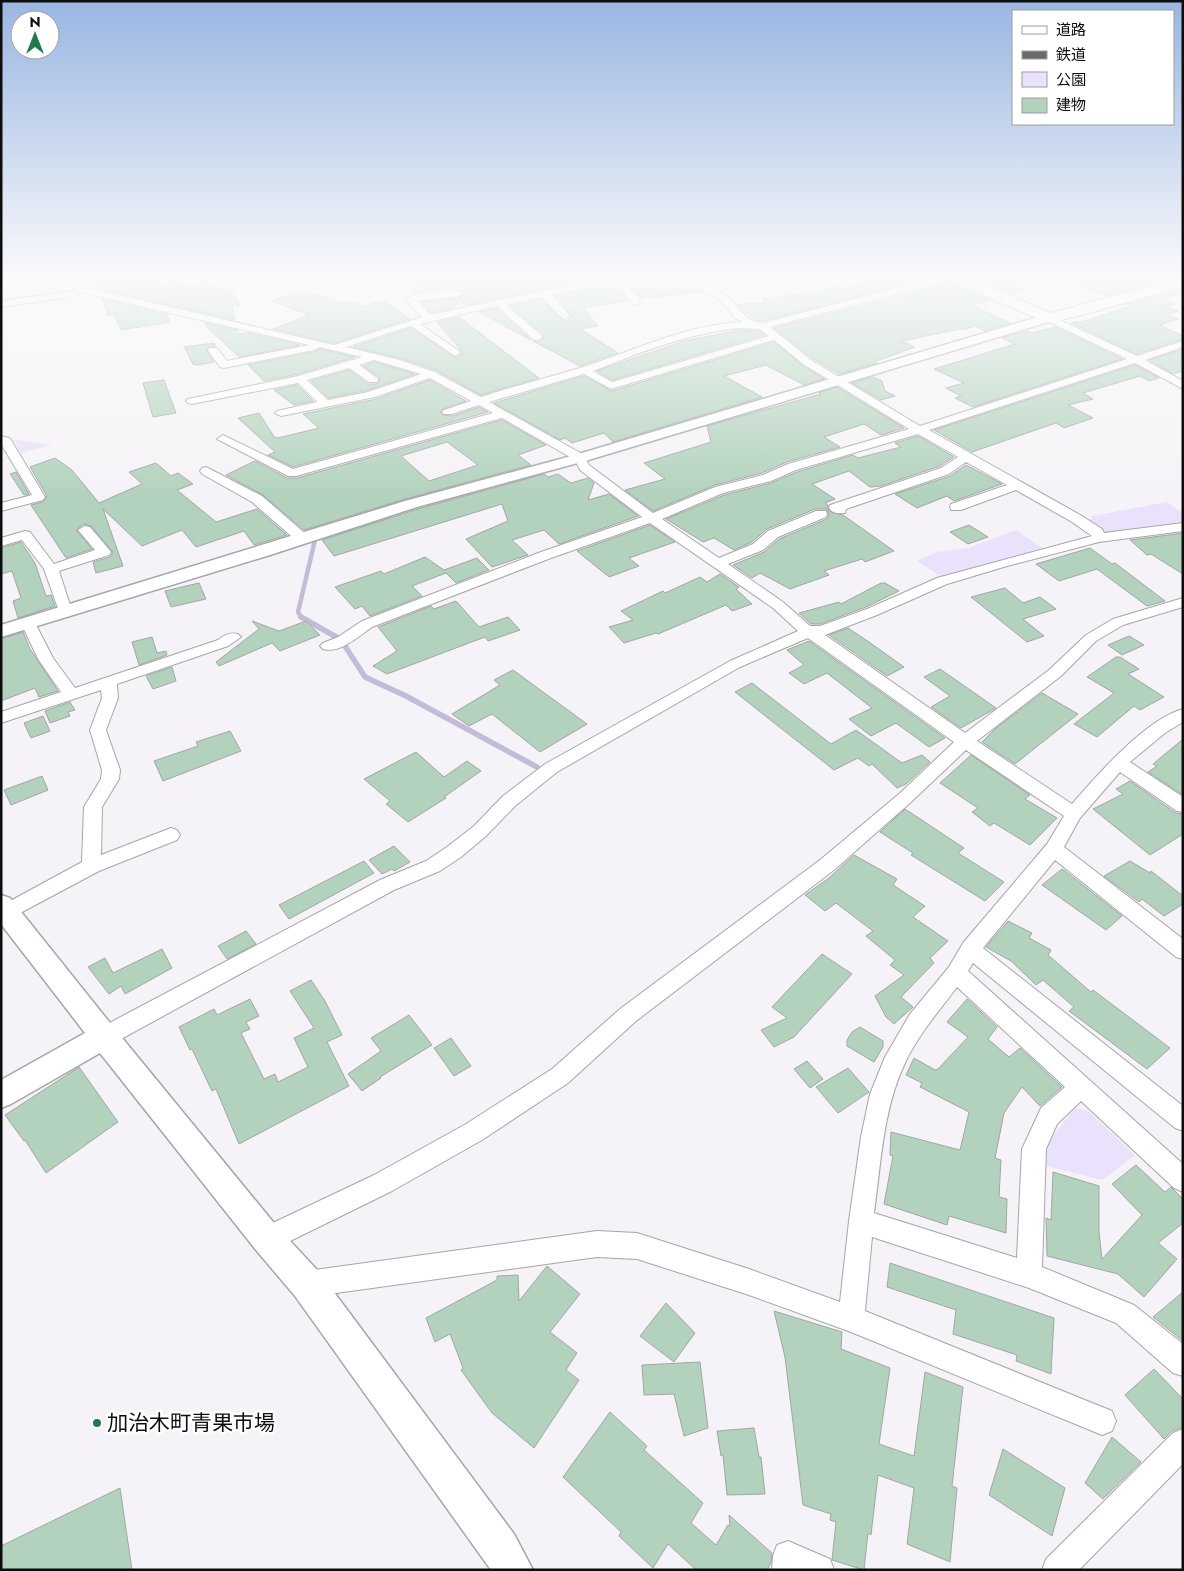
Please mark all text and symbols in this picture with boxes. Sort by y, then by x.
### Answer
north arrow [10,10,60,60]
legend [1012,10,1174,125]
text: N [29,12,41,32]
text: 道路 [1056,19,1086,41]
text: 鉄道 [1056,44,1086,66]
text: 公園 [1056,69,1086,91]
text: 建物 [1056,94,1086,116]
place label: 加治木町青果市場 [107,1408,275,1438]
marker: 加治木町青果市場 [91,1417,103,1429]

